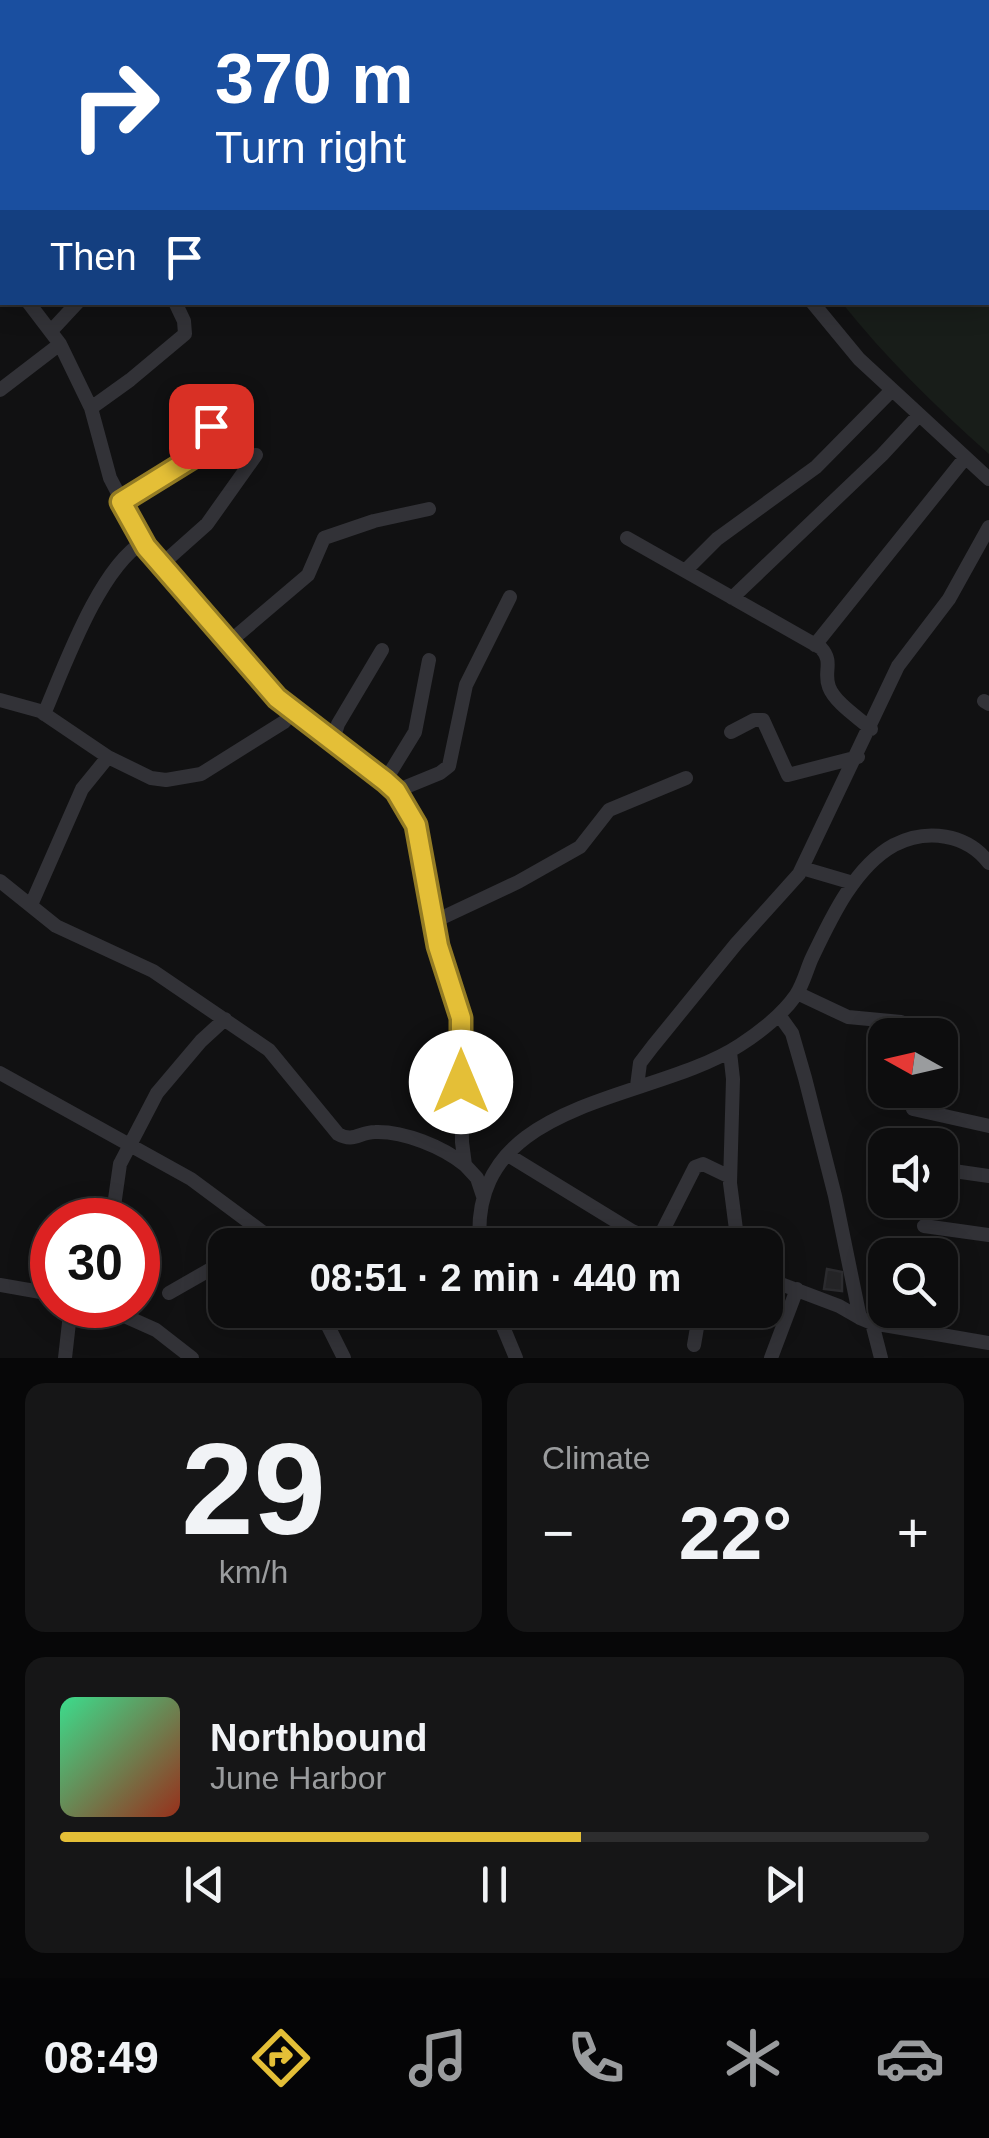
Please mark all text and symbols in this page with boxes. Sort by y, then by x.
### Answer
icon: right [50,40,180,170]
text: 370 m [215,40,413,118]
text: Turn right [215,122,406,173]
icon: arrive [157,230,212,285]
text: Then [50,236,137,278]
pin [169,384,254,469]
icon: arrive [184,399,239,454]
north arrow [868,1018,958,1108]
map controls [868,1018,958,1328]
position arrow [409,1030,513,1134]
button: sound [868,1128,958,1218]
speed limit sign: 30 [30,1198,160,1328]
button: search [868,1238,958,1328]
text: 08:51 · 2 min · 440 m [310,1257,681,1299]
text: 29 [181,1416,326,1562]
text: Climate [542,1440,650,1476]
text: 22° [679,1491,792,1575]
text: − [542,1502,574,1564]
text: + [897,1502,929,1564]
text: km/h [219,1554,288,1590]
text: Northbound [210,1717,427,1759]
text: June Harbor [210,1760,386,1796]
icon: previous [177,1857,232,1912]
icon: pause [467,1857,522,1912]
icon: next [757,1857,812,1912]
icon: directions [246,2023,316,2093]
icon: music [403,2023,473,2093]
icon: phone [561,2023,631,2093]
icon: climate [718,2023,788,2093]
icon: car [875,2023,945,2093]
text: 08:49 [44,2032,159,2083]

